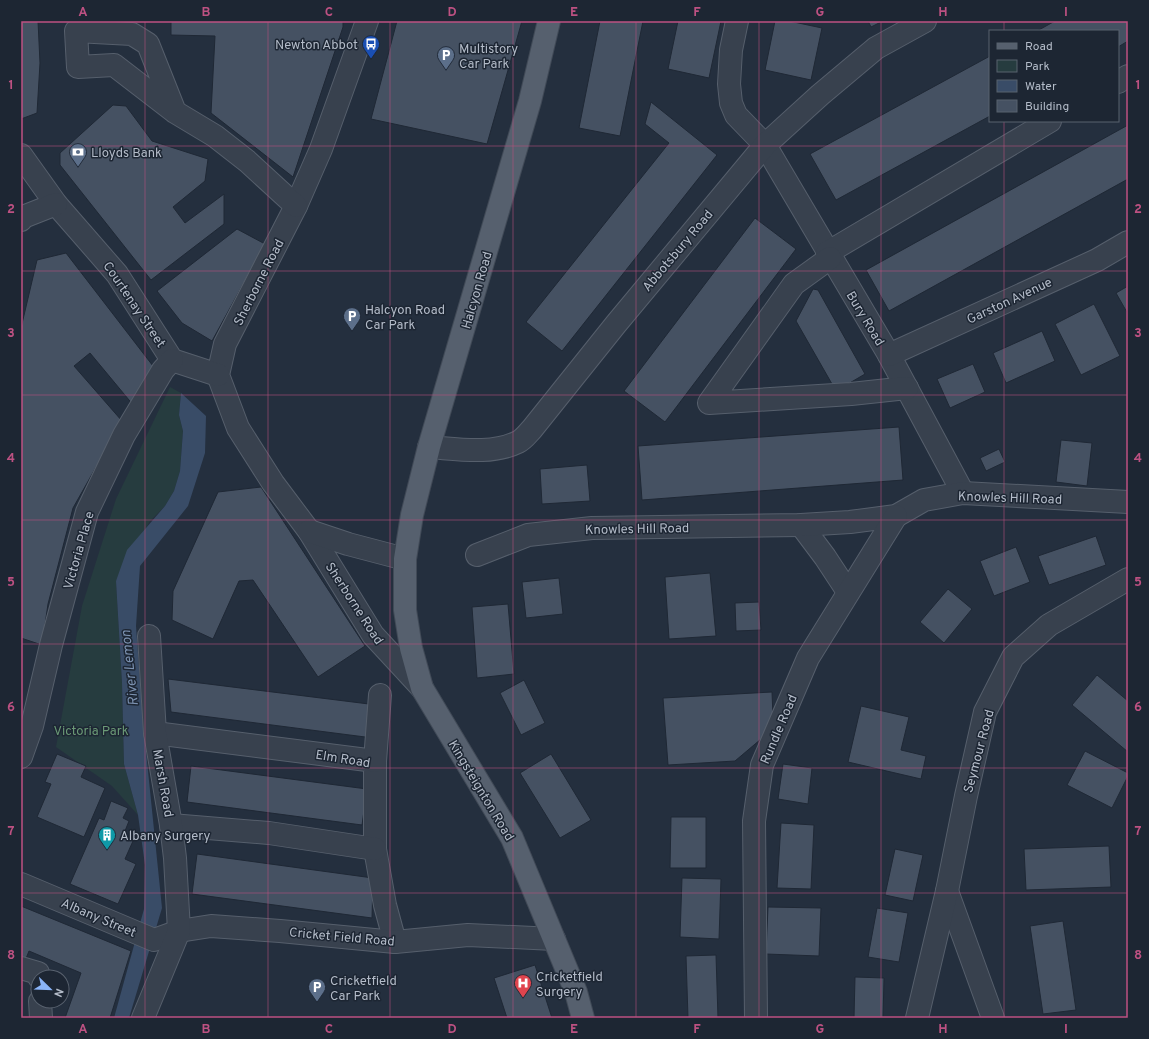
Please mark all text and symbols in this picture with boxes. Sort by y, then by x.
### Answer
text: A [78,5,88,21]
text: B [202,5,211,21]
text: C [325,5,333,21]
text: D [447,5,457,21]
text: E [570,5,578,21]
text: F [693,5,701,21]
text: G [816,5,825,21]
text: H [938,5,948,21]
text: I [1064,5,1068,21]
legend [989,30,1119,122]
bus stop icon: Newton Abbot [361,34,381,59]
place label: Newton Abbot [275,38,358,54]
text: Road [1025,39,1053,55]
place label: Multistory Car Park [459,42,518,73]
parking icon: Multistory Car Park [436,45,456,70]
text: Park [1025,59,1050,75]
text: 1 [8,78,14,94]
text: 1 [1135,78,1141,94]
text: Water [1025,79,1057,95]
text: Building [1025,99,1069,115]
bank icon: Lloyds Bank [68,142,88,167]
place label: Lloyds Bank [91,146,162,162]
text: 2 [7,202,15,218]
text: 2 [1134,202,1142,218]
street label: Abbotsbury Road [640,207,717,295]
street label: Sherborne Road [231,237,288,329]
street label: Halcyon Road [459,250,497,331]
street label: Courtenay Street [99,259,168,351]
street label: Garston Avenue [965,275,1055,329]
street label: Bury Road [842,289,887,349]
place label: Halcyon Road Car Park [365,303,445,334]
parking icon: Halcyon Road Car Park [342,306,362,331]
text: 3 [7,326,15,342]
text: 3 [1134,326,1142,342]
text: 4 [7,451,15,467]
text: 4 [1134,451,1142,467]
street label: Knowles Hill Road [958,489,1062,509]
street label: Victoria Place [61,510,99,591]
street label: Knowles Hill Road [585,521,689,539]
street label: Sherborne Road [321,560,386,648]
text: 5 [7,575,15,591]
text: 5 [1134,575,1142,591]
water label: River Lemon [118,629,143,707]
street label: Rundle Road [758,692,802,767]
text: 6 [7,700,15,716]
text: 6 [1134,700,1142,716]
street label: Seymour Road [961,708,999,795]
park label: Victoria Park [53,724,129,740]
street label: Kingsteignton Road [444,738,517,844]
street label: Marsh Road [148,748,176,818]
street label: Elm Road [314,748,371,772]
text: 7 [8,824,15,840]
text: 7 [1135,824,1142,840]
building icon: Albany Surgery [97,825,117,850]
place label: Albany Surgery [120,829,210,845]
street label: Albany Street [58,896,138,942]
street label: Cricket Field Road [288,925,395,951]
text: 8 [7,948,15,964]
text: 8 [1134,948,1142,964]
north arrow [30,969,70,1009]
place label: Cricketfield Surgery [536,970,603,1001]
hospital icon: Cricketfield Surgery [513,973,533,998]
place label: Cricketfield Car Park [330,974,397,1005]
parking icon: Cricketfield Car Park [307,977,327,1002]
text: N [50,986,66,999]
text: A [78,1022,88,1038]
text: B [202,1022,211,1038]
text: C [325,1022,333,1038]
text: D [447,1022,457,1038]
text: E [570,1022,578,1038]
text: F [693,1022,701,1038]
text: G [816,1022,825,1038]
text: H [938,1022,948,1038]
text: I [1064,1022,1068,1038]

